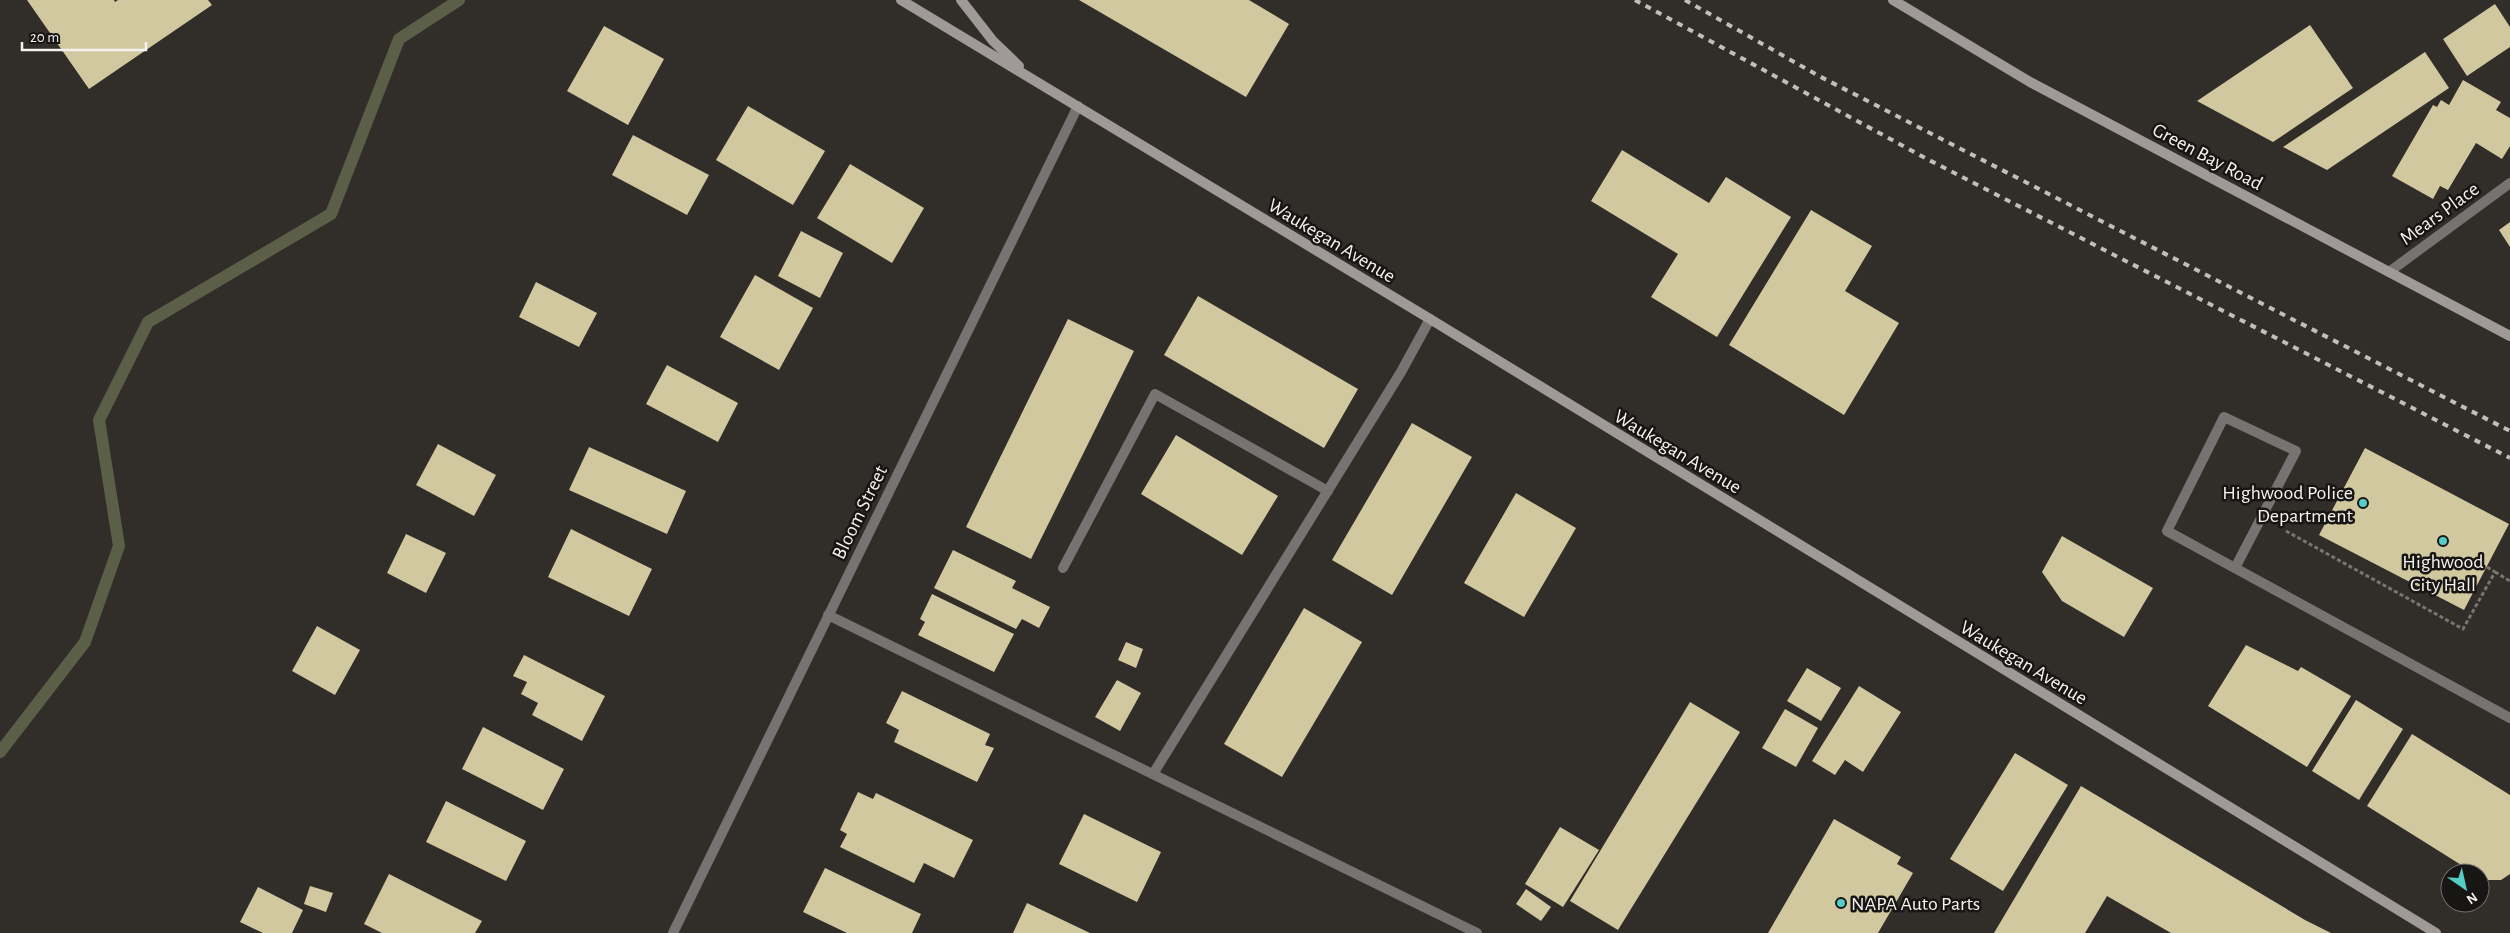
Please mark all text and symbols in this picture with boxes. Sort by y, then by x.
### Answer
scale bar [22,20,146,52]
text: 20 m [30,30,59,45]
street label: Green Bay Road [2149,120,2266,194]
street label: Mears Place [2396,179,2483,249]
street label: Waukegan Avenue [1264,195,1399,287]
street label: Waukegan Avenue [1610,406,1745,498]
street label: Bloom Street [829,462,891,562]
place label: Highwood Police Department [2222,483,2354,526]
marker: Highwood Police Department [2357,497,2369,509]
marker: Highwood City Hall [2437,535,2449,547]
place label: Highwood City Hall [2402,552,2484,595]
street label: Waukegan Avenue [1956,617,2091,709]
north arrow [2440,863,2490,913]
text: N [2464,889,2480,906]
place label: NAPA Auto Parts [1851,894,1980,914]
marker: NAPA Auto Parts [1835,897,1847,909]

